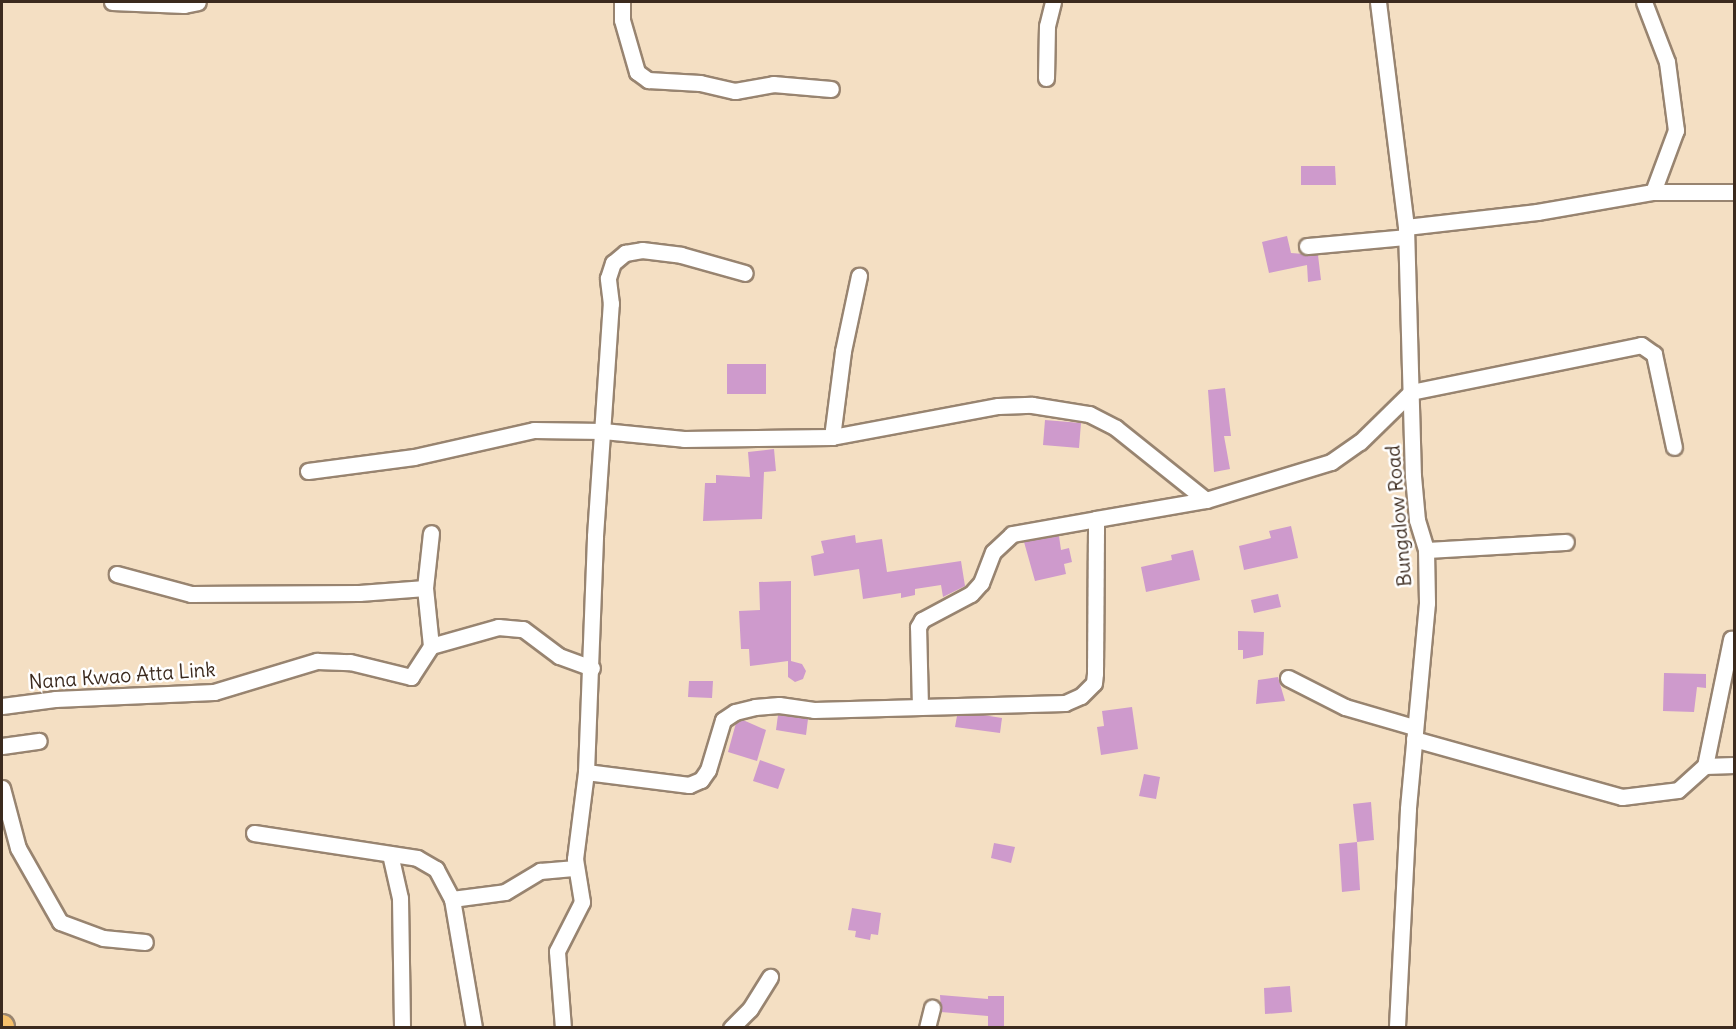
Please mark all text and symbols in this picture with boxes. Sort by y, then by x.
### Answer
street label: Bungalow Road [1380,444,1416,588]
street label: Nana Kwao Atta Link [28,657,216,693]

